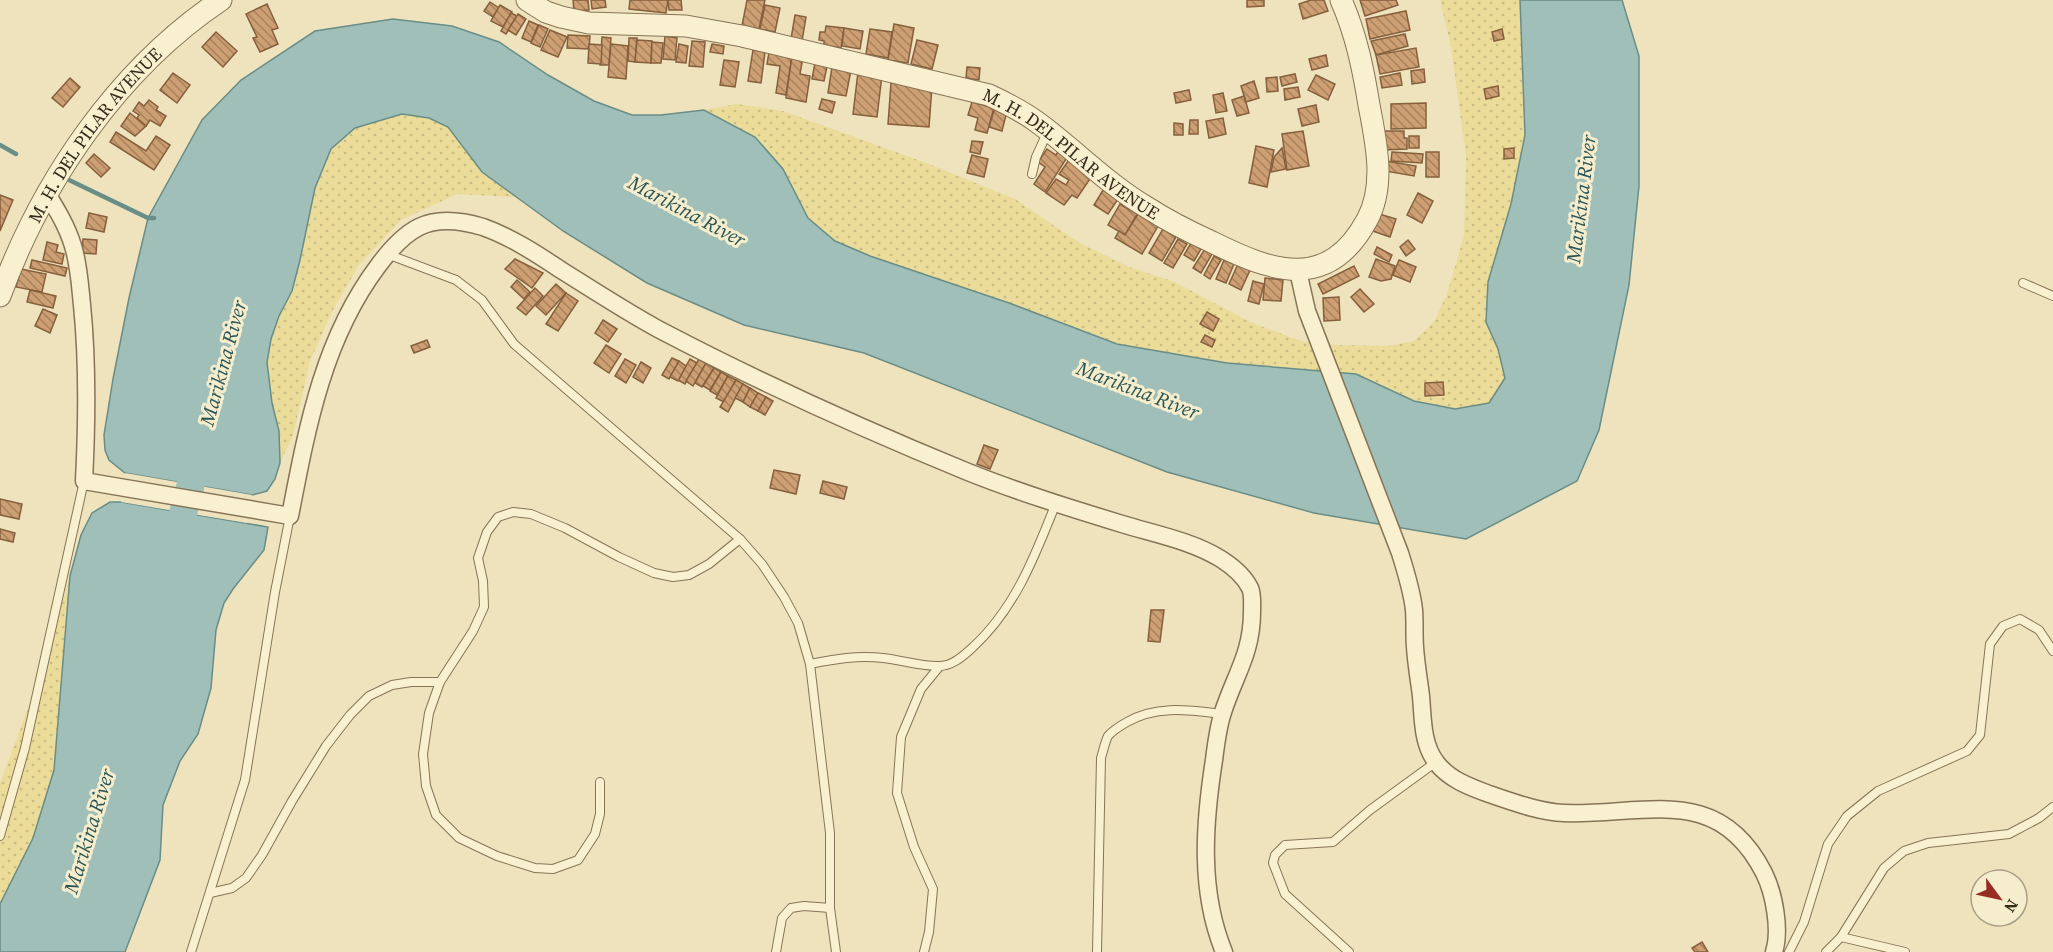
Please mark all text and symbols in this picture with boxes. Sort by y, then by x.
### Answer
street label: M. H. DEL PILAR AVENUE [21,41,167,227]
street label: M. H. DEL PILAR AVENUE [979,82,1165,225]
water label: Marikina River [1559,132,1603,266]
water label: Marikina River [623,168,751,254]
water label: Marikina River [193,296,253,430]
water label: Marikina River [1072,353,1204,427]
water label: Marikina River [56,764,122,898]
north arrow [1969,868,2029,928]
text: N [1999,895,2024,917]

